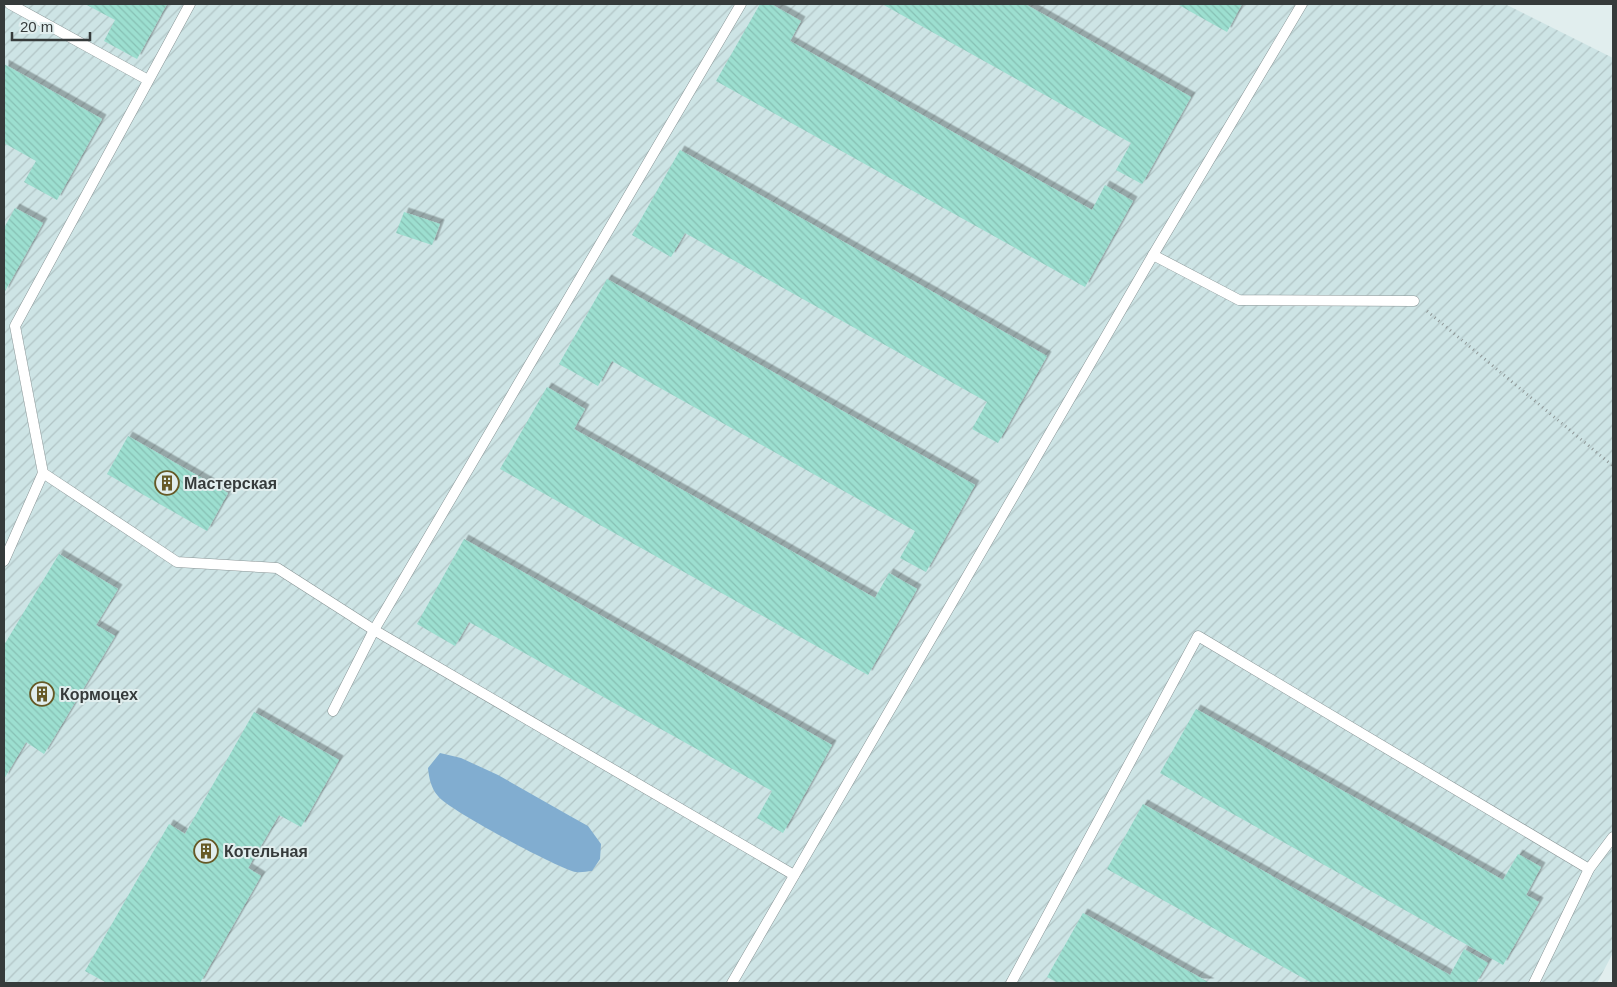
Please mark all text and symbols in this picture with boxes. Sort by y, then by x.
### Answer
scale bar [12,10,90,42]
text: 20 m [20,18,53,35]
building icon: Мастерская [154,470,180,496]
place label: Мастерская [184,475,277,492]
building icon: Кормоцех [29,681,55,707]
place label: Кормоцех [60,686,138,703]
building icon: Котельная [193,838,219,864]
place label: Котельная [224,843,308,860]

